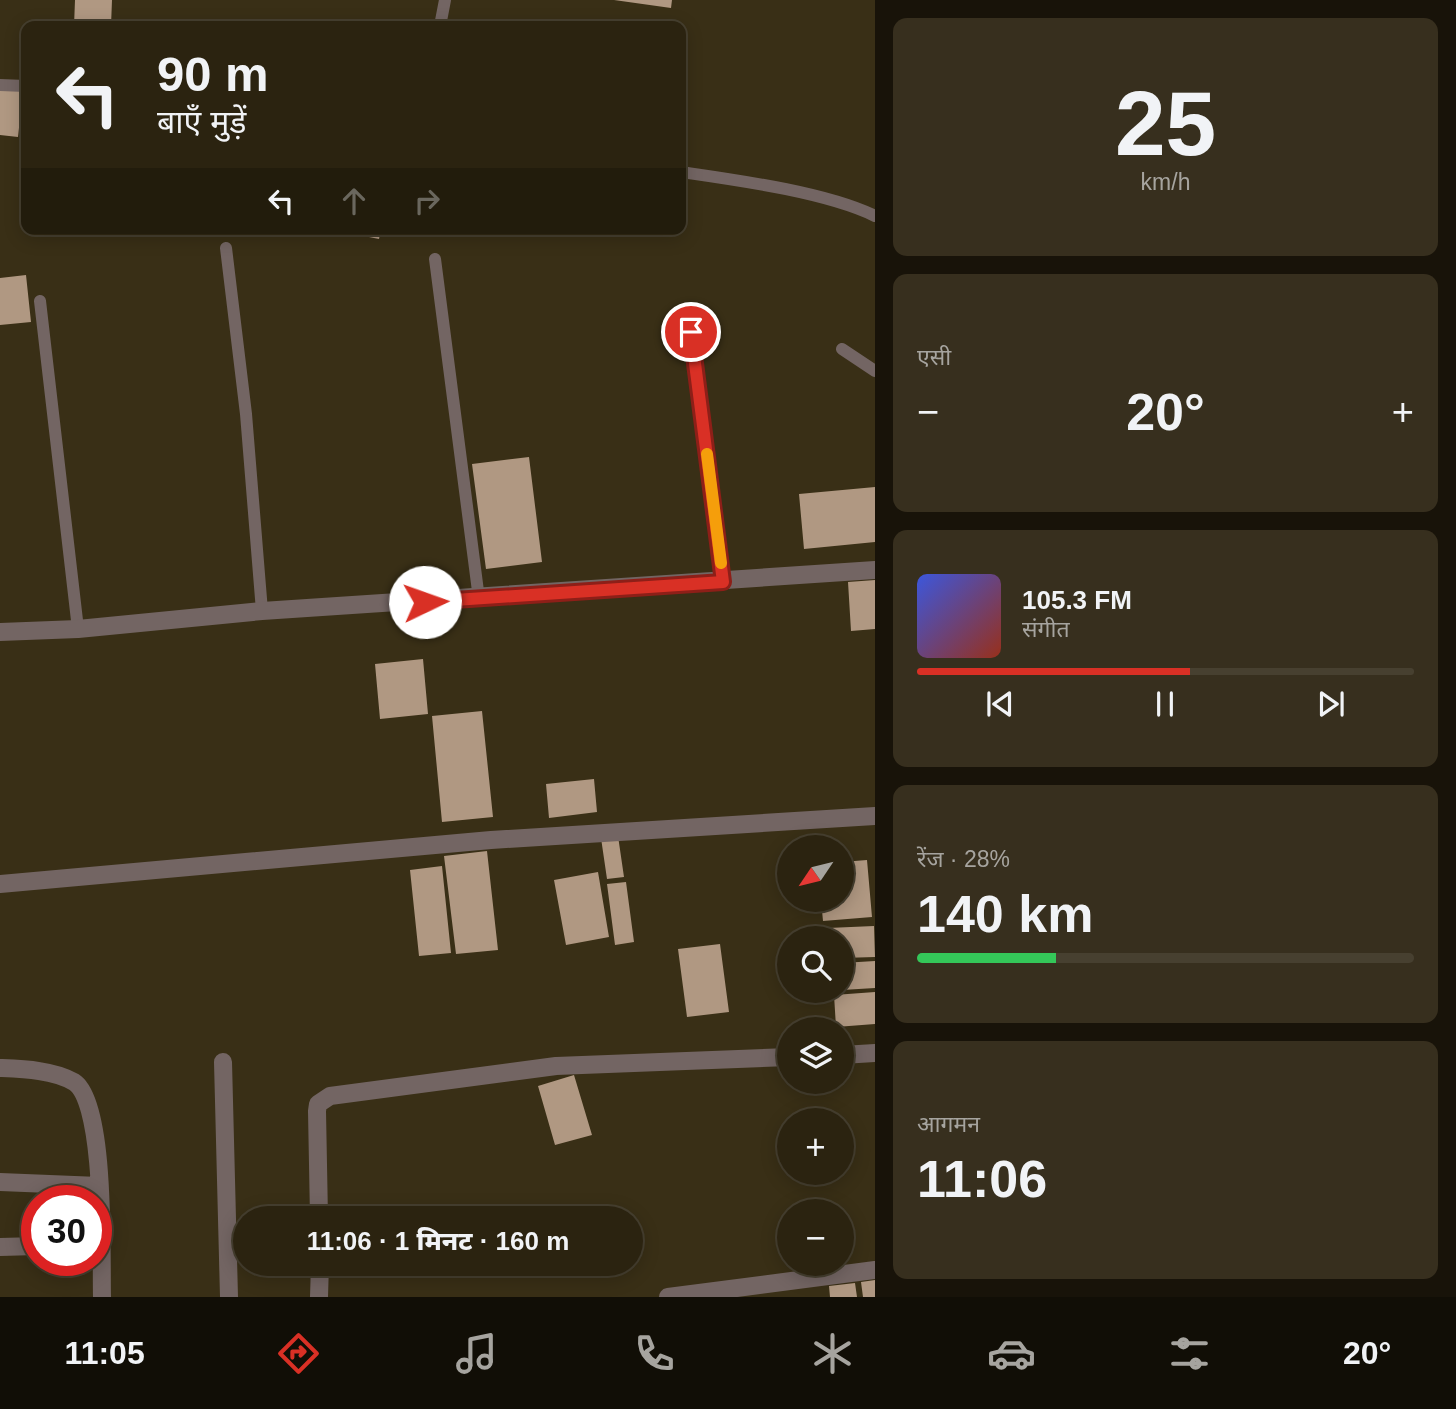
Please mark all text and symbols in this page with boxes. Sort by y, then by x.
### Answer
text: 90 m [157,47,269,101]
icon: left [42,49,133,140]
text: 25 [1115,73,1216,174]
text: बाएँ मुड़ें [157,104,246,140]
text: km/h [1141,169,1190,195]
icon: left [262,182,300,220]
icon: ahead [335,182,373,220]
icon: right [408,182,446,220]
pin [661,302,721,362]
icon: arrive [672,313,710,351]
text: एसी [917,344,951,370]
text: 20° [1126,383,1205,441]
text: − [917,391,939,433]
text: + [1392,391,1414,433]
position arrow [388,565,462,639]
text: 105.3 FM [1022,585,1132,615]
text: संगीत [1022,616,1070,642]
icon: previous [981,685,1019,723]
icon: pause [1146,685,1184,723]
icon: next [1312,685,1350,723]
north arrow [777,835,854,912]
map controls [777,835,854,1276]
text: रेंज · 28% [917,846,1010,872]
text: 140 km [917,885,1093,943]
button: search [777,926,854,1003]
button: layers [777,1017,854,1094]
button: + [777,1108,854,1185]
text: आगमन [917,1111,980,1137]
text: 11:06 [917,1150,1047,1208]
speed limit sign: 30 [21,1185,112,1276]
button: − [777,1199,854,1276]
text: 11:06 · 1 मिनट · 160 m [307,1226,569,1256]
icon: directions [274,1329,323,1378]
icon: music [452,1329,501,1378]
icon: phone [630,1329,679,1378]
icon: climate [808,1329,857,1378]
icon: car [987,1329,1036,1378]
icon: filters [1165,1329,1214,1378]
text: 11:05 [65,1335,145,1371]
text: 20° [1343,1335,1391,1371]

